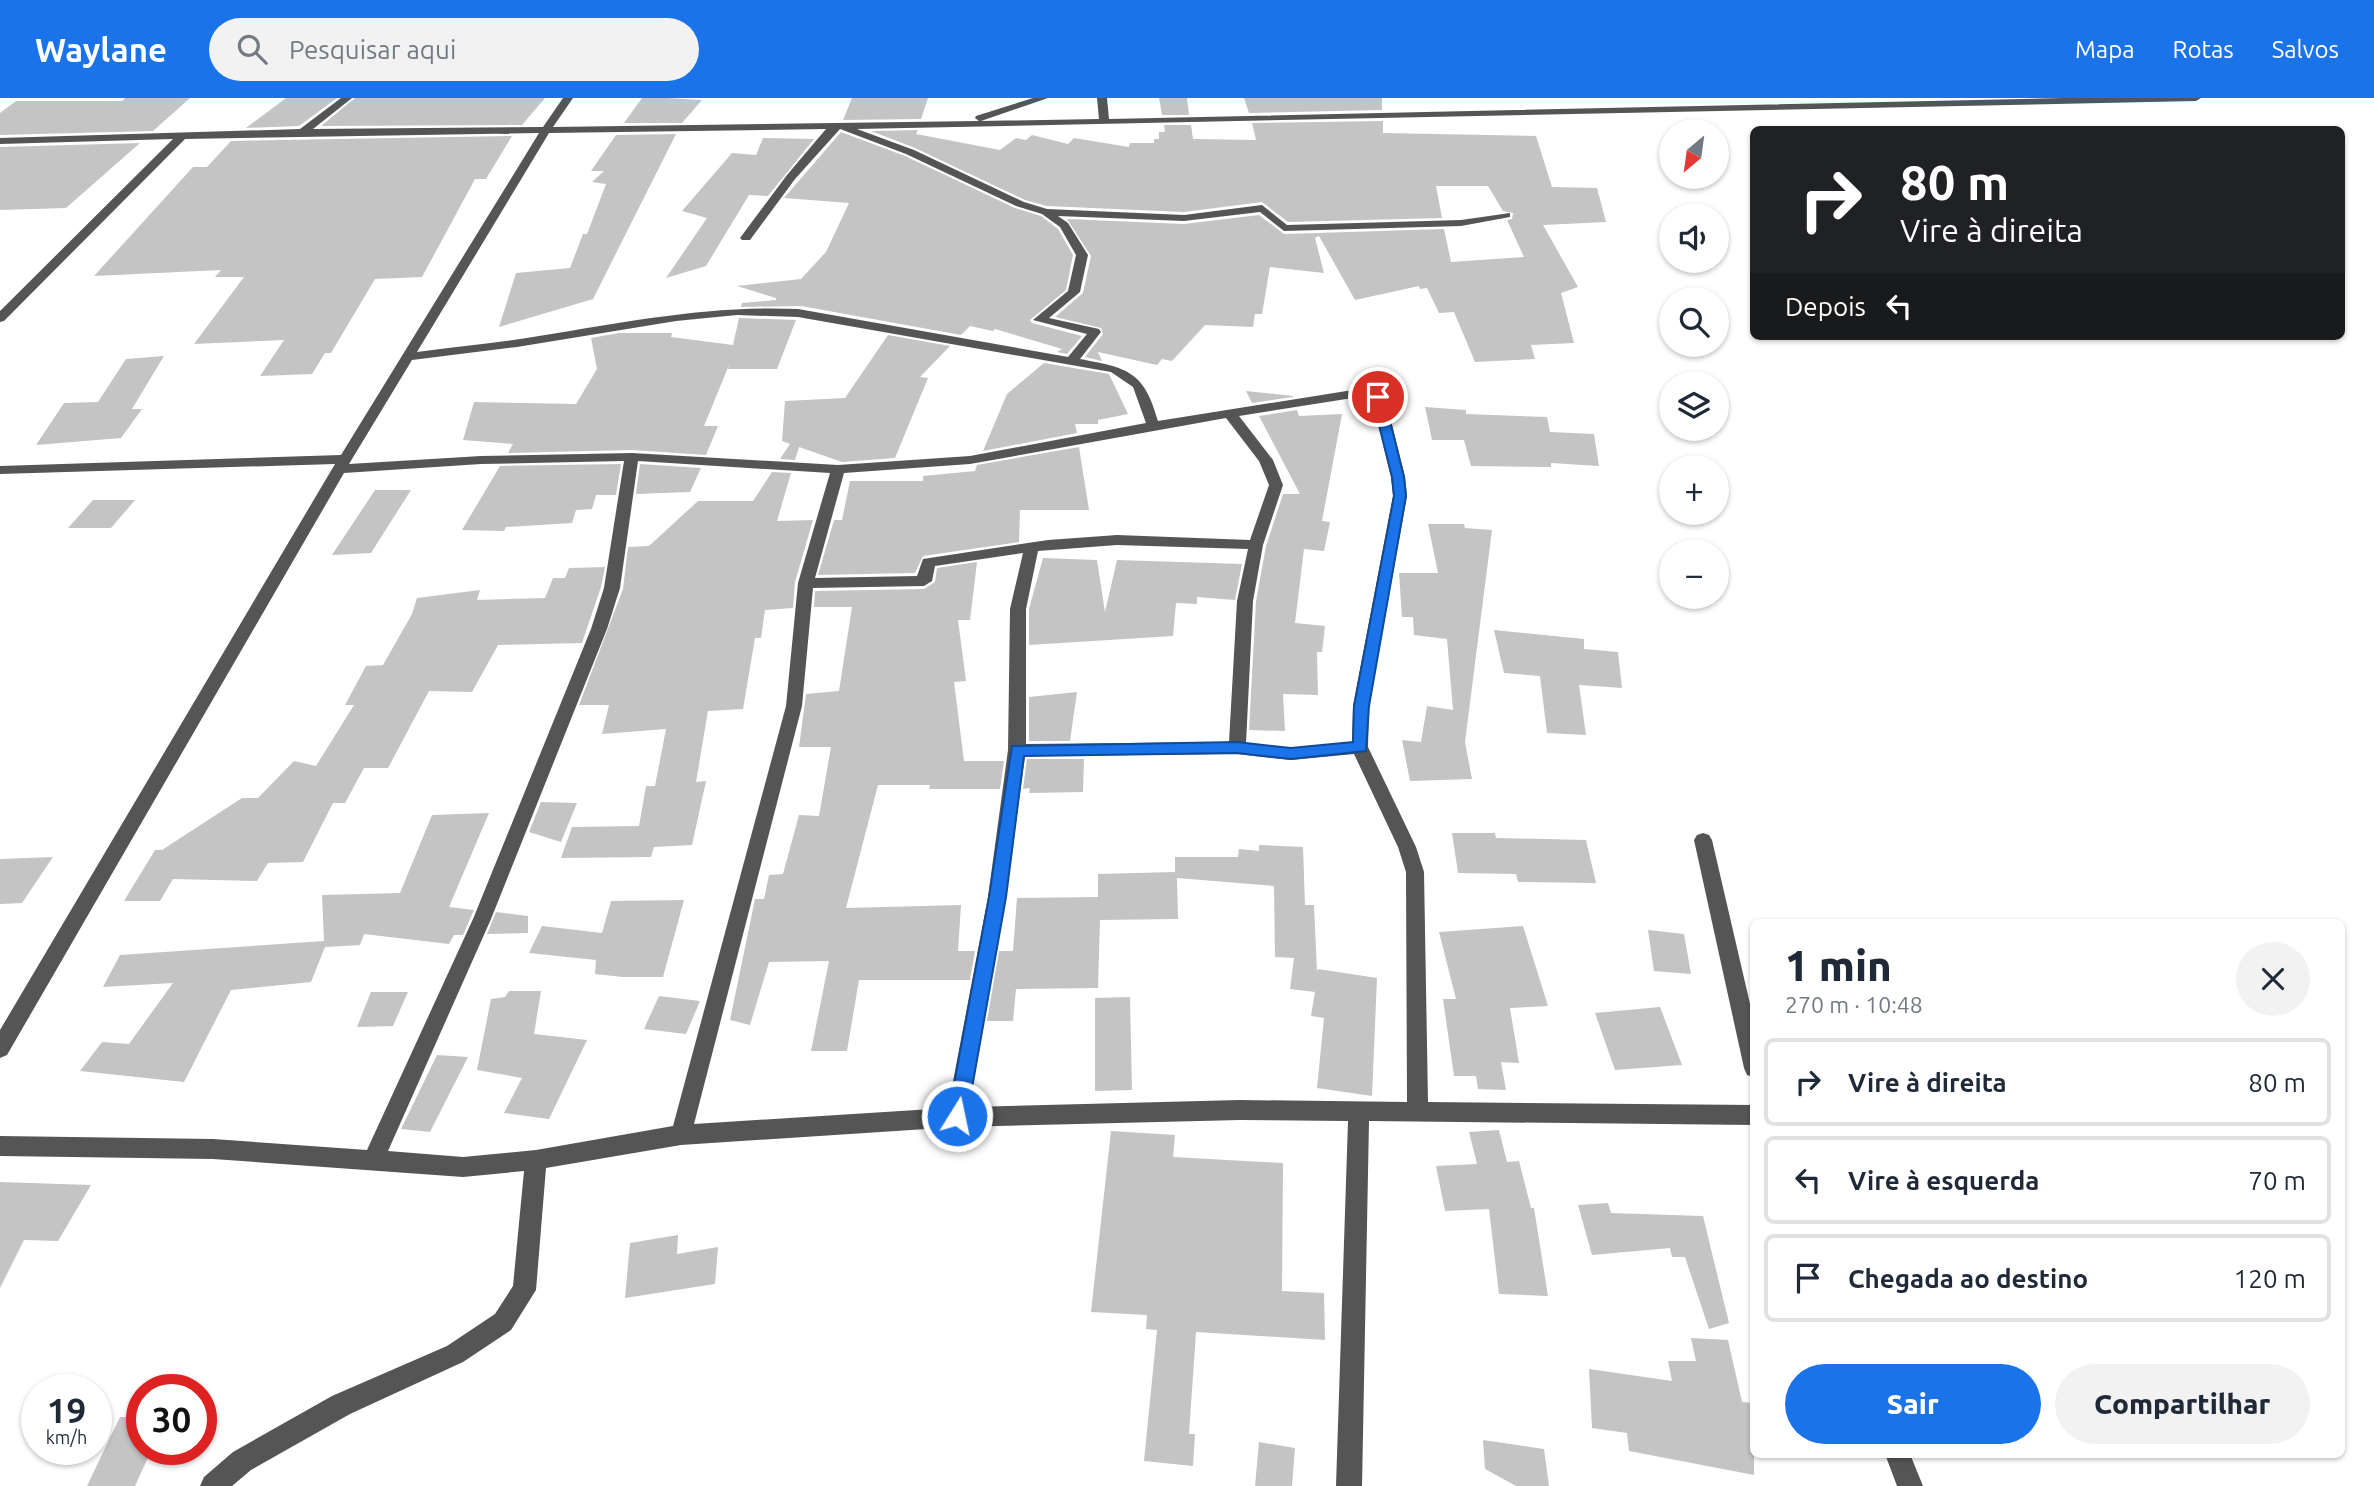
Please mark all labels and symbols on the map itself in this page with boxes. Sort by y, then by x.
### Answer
north arrow [1659,119,1729,189]
pin [1348,367,1408,427]
position arrow [920,1079,994,1153]
speed limit sign: 30 [126,1374,217,1465]

